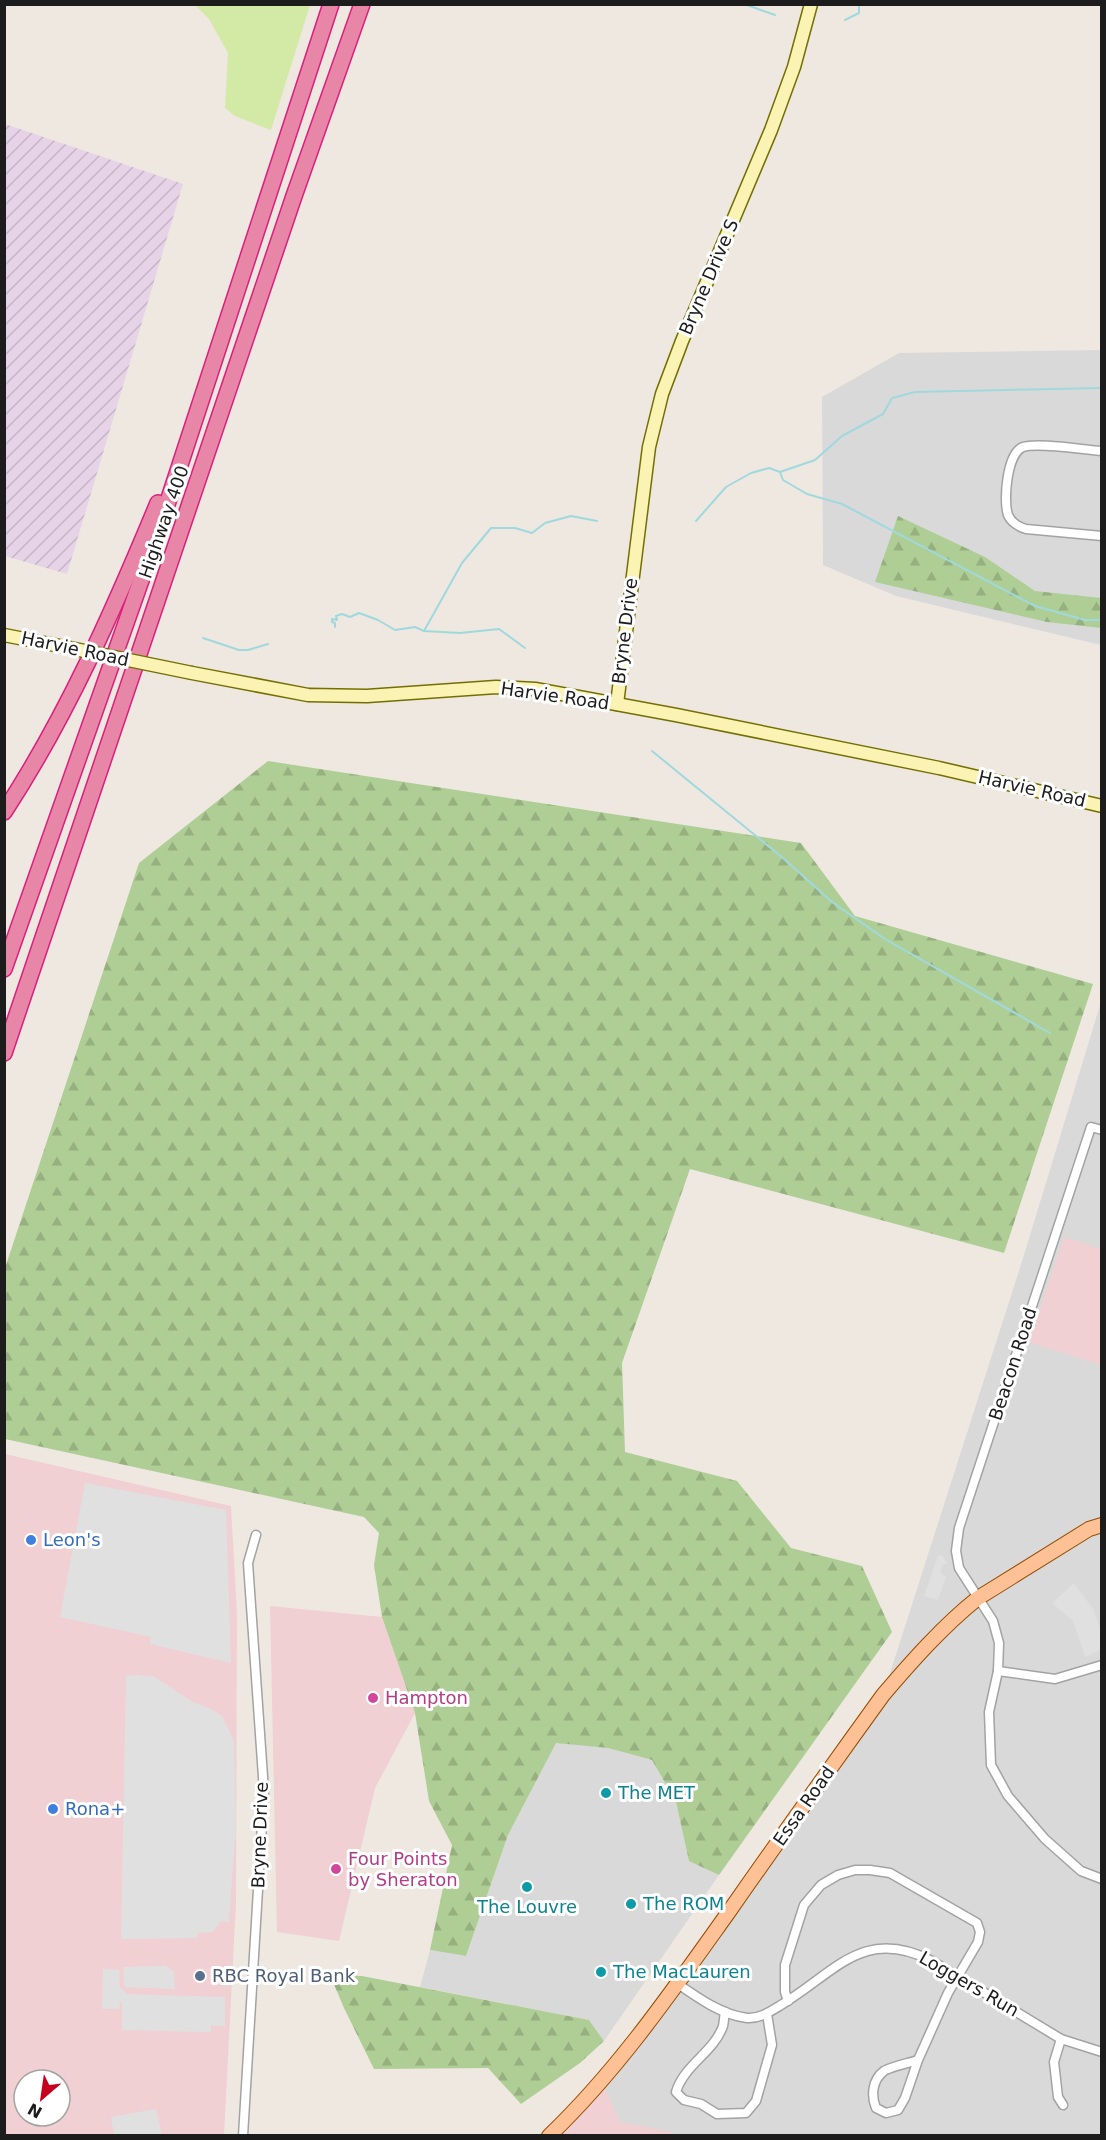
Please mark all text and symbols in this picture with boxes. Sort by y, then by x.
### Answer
street label: Bryne Drive S [675,216,742,338]
street label: Highway 400 [134,463,193,581]
street label: Bryne Drive [608,577,641,685]
street label: Harvie Road [19,627,131,670]
street label: Harvie Road [499,677,611,714]
street label: Harvie Road [976,766,1088,811]
street label: Beacon Road [984,1305,1041,1423]
place label: Leon's [43,1529,101,1550]
marker: Leon's [24,1533,38,1547]
place label: Hampton [385,1687,468,1708]
marker: Hampton [366,1691,380,1705]
street label: Essa Road [769,1762,839,1849]
street label: Bryne Drive [247,1781,272,1889]
place label: The MET [617,1782,696,1803]
marker: The MET [599,1786,613,1800]
place label: Rona+ [65,1798,125,1819]
marker: Rona+ [46,1802,60,1816]
place label: Four Points by Sheraton [348,1848,458,1890]
marker: Four Points by Sheraton [329,1862,343,1876]
marker: The Louvre [520,1880,534,1894]
place label: The ROM [642,1893,724,1914]
place label: The Louvre [476,1896,577,1917]
marker: The ROM [624,1897,638,1911]
street label: Loggers Run [916,1947,1023,2021]
place label: The MacLauren [612,1961,751,1982]
place label: RBC Royal Bank [212,1965,356,1986]
marker: The MacLauren [594,1965,608,1979]
marker: RBC Royal Bank [193,1969,207,1983]
north arrow [12,2068,72,2128]
text: N [25,2099,45,2122]

